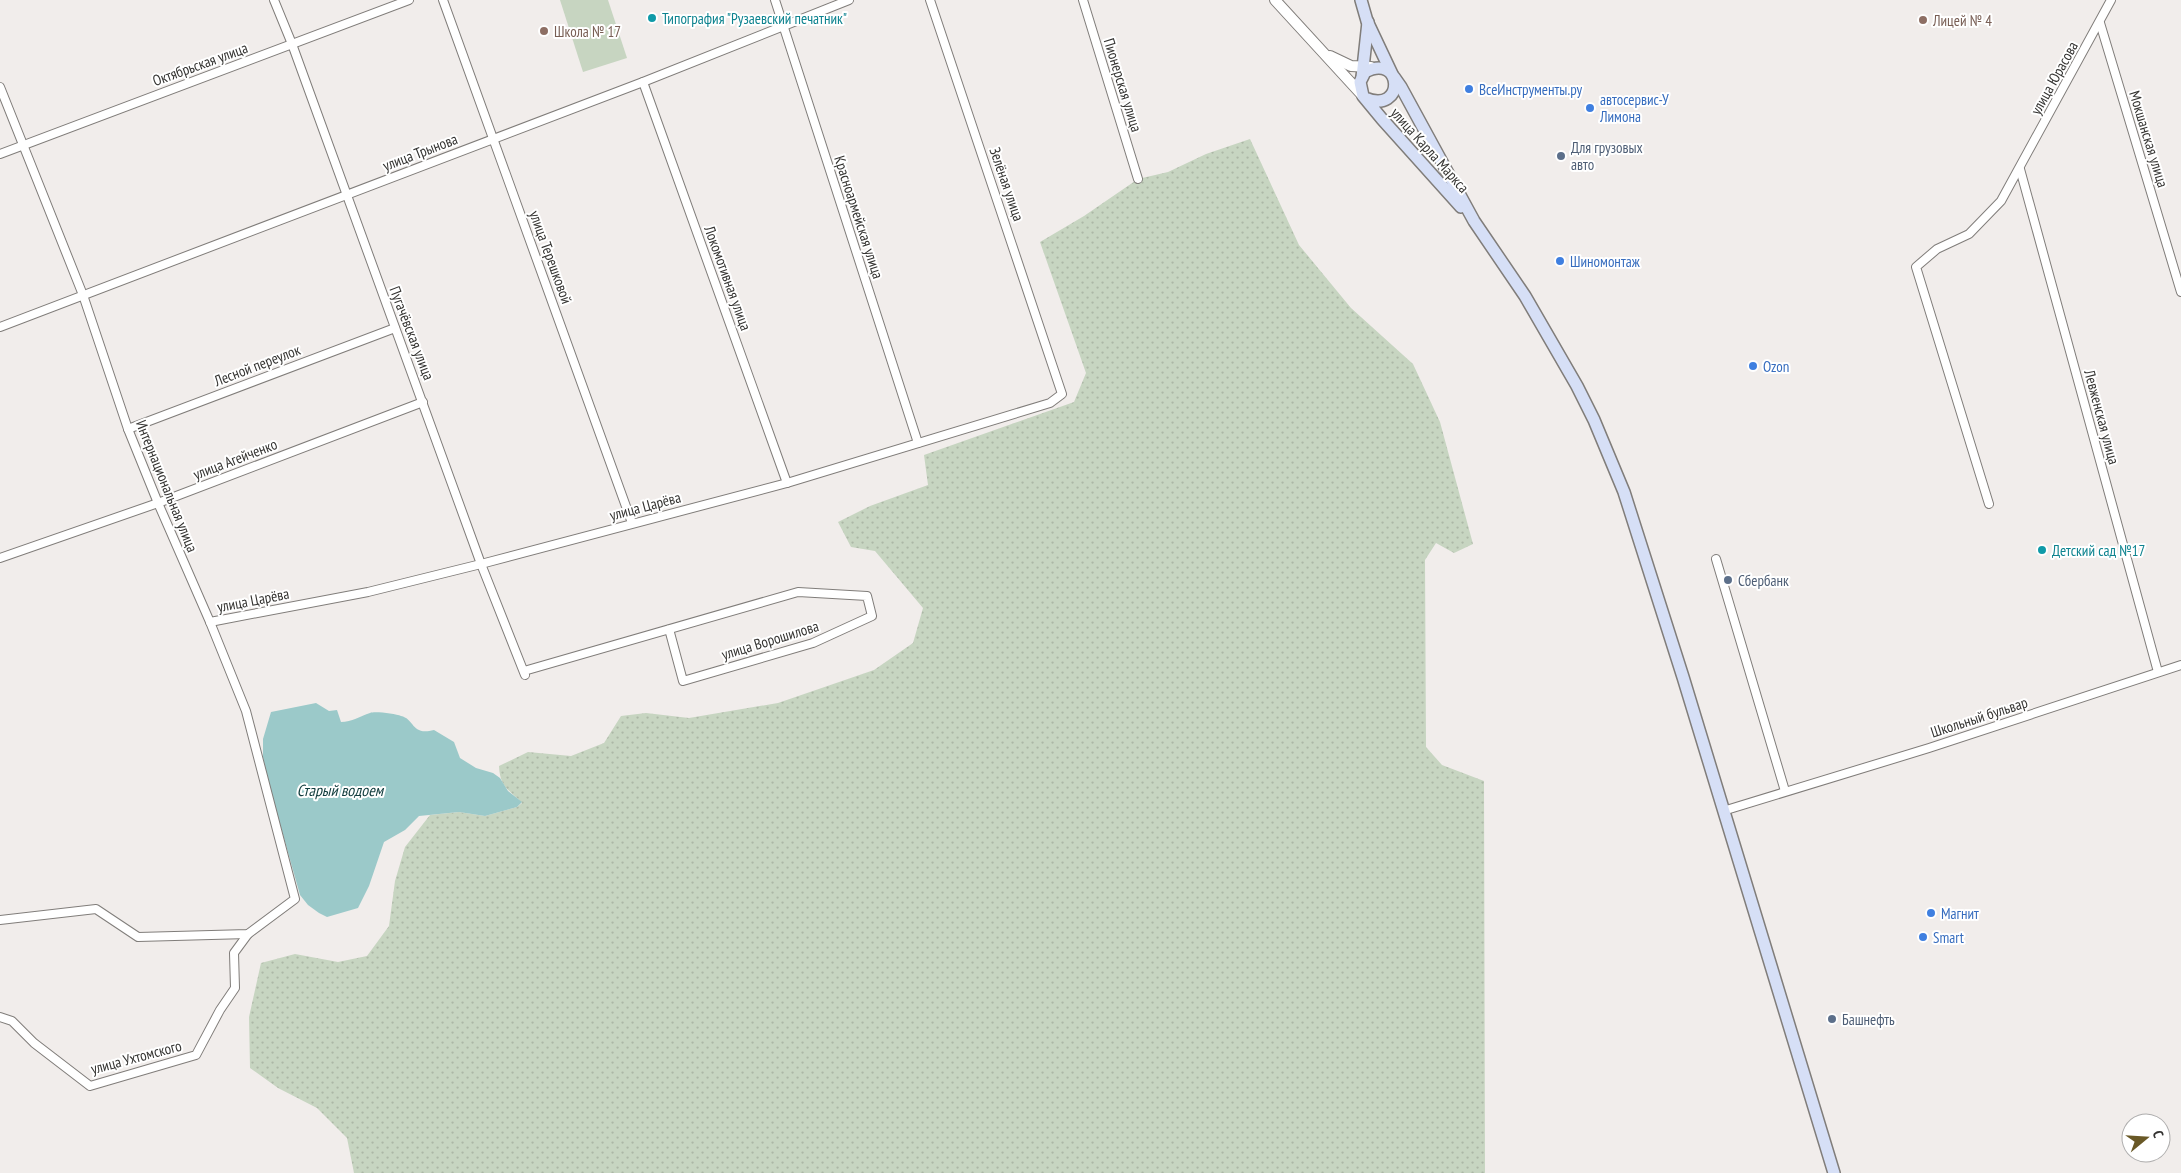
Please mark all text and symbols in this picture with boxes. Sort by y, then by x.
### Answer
place label: Типография "Рузаевский печатник" [662,9,847,28]
place label: Лицей № 4 [1932,11,1992,30]
marker: Типография "Рузаевский печатник" [646,12,658,24]
marker: Лицей № 4 [1917,14,1929,26]
place label: Школа № 17 [554,22,621,41]
marker: Школа № 17 [538,25,550,37]
street label: Пионерская улица [1100,36,1146,134]
street label: Октябрьская улица [150,38,250,90]
street label: улица Юрасова [2026,38,2082,118]
place label: ВсеИнструменты.ру [1479,80,1583,99]
marker: ВсеИнструменты.ру [1463,83,1475,95]
street label: Мокшанская улица [2125,88,2173,190]
place label: автосервис-У Лимона [1599,90,1669,126]
marker: автосервис-У Лимона [1584,102,1596,114]
street label: улица Карла Маркса [1387,103,1473,197]
street label: улица Трынова [380,129,460,175]
place label: Для грузовых авто [1571,138,1643,174]
street label: Зелёная улица [985,145,1029,223]
marker: Для грузовых авто [1555,150,1567,162]
street label: Красноармейская улица [830,153,888,281]
street label: улица Терешковой [525,208,577,306]
street label: Локомотивная улица [700,222,756,333]
place label: Шиномонтаж [1570,252,1641,271]
marker: Шиномонтаж [1554,255,1566,267]
street label: Пугачёвская улица [385,283,439,383]
street label: Лесной переулок [210,340,303,390]
place label: Ozon [1763,357,1789,376]
marker: Ozon [1747,360,1759,372]
street label: Левженская улица [2080,367,2124,466]
street label: Интернациональная улица [132,417,202,555]
street label: улица Агейченко [190,434,280,484]
street label: улица Царёва [607,487,683,525]
place label: Детский сад №17 [2052,541,2145,560]
marker: Детский сад №17 [2036,544,2048,556]
place label: Сбербанк [1738,571,1789,590]
marker: Сбербанк [1722,574,1734,586]
street label: улица Царёва [215,584,291,616]
street label: улица Ворошилова [719,616,821,664]
street label: Школьный бульвар [1928,692,2030,742]
water label: Старый водоем [297,780,385,800]
place label: Магнит [1941,904,1979,923]
marker: Магнит [1925,907,1937,919]
place label: Smart [1933,928,1964,947]
marker: Smart [1917,931,1929,943]
place label: Башнефть [1842,1010,1895,1029]
marker: Башнефть [1826,1013,1838,1025]
street label: улица Ухтомского [89,1036,183,1078]
north arrow [2121,1113,2171,1163]
text: С [2149,1128,2168,1140]

